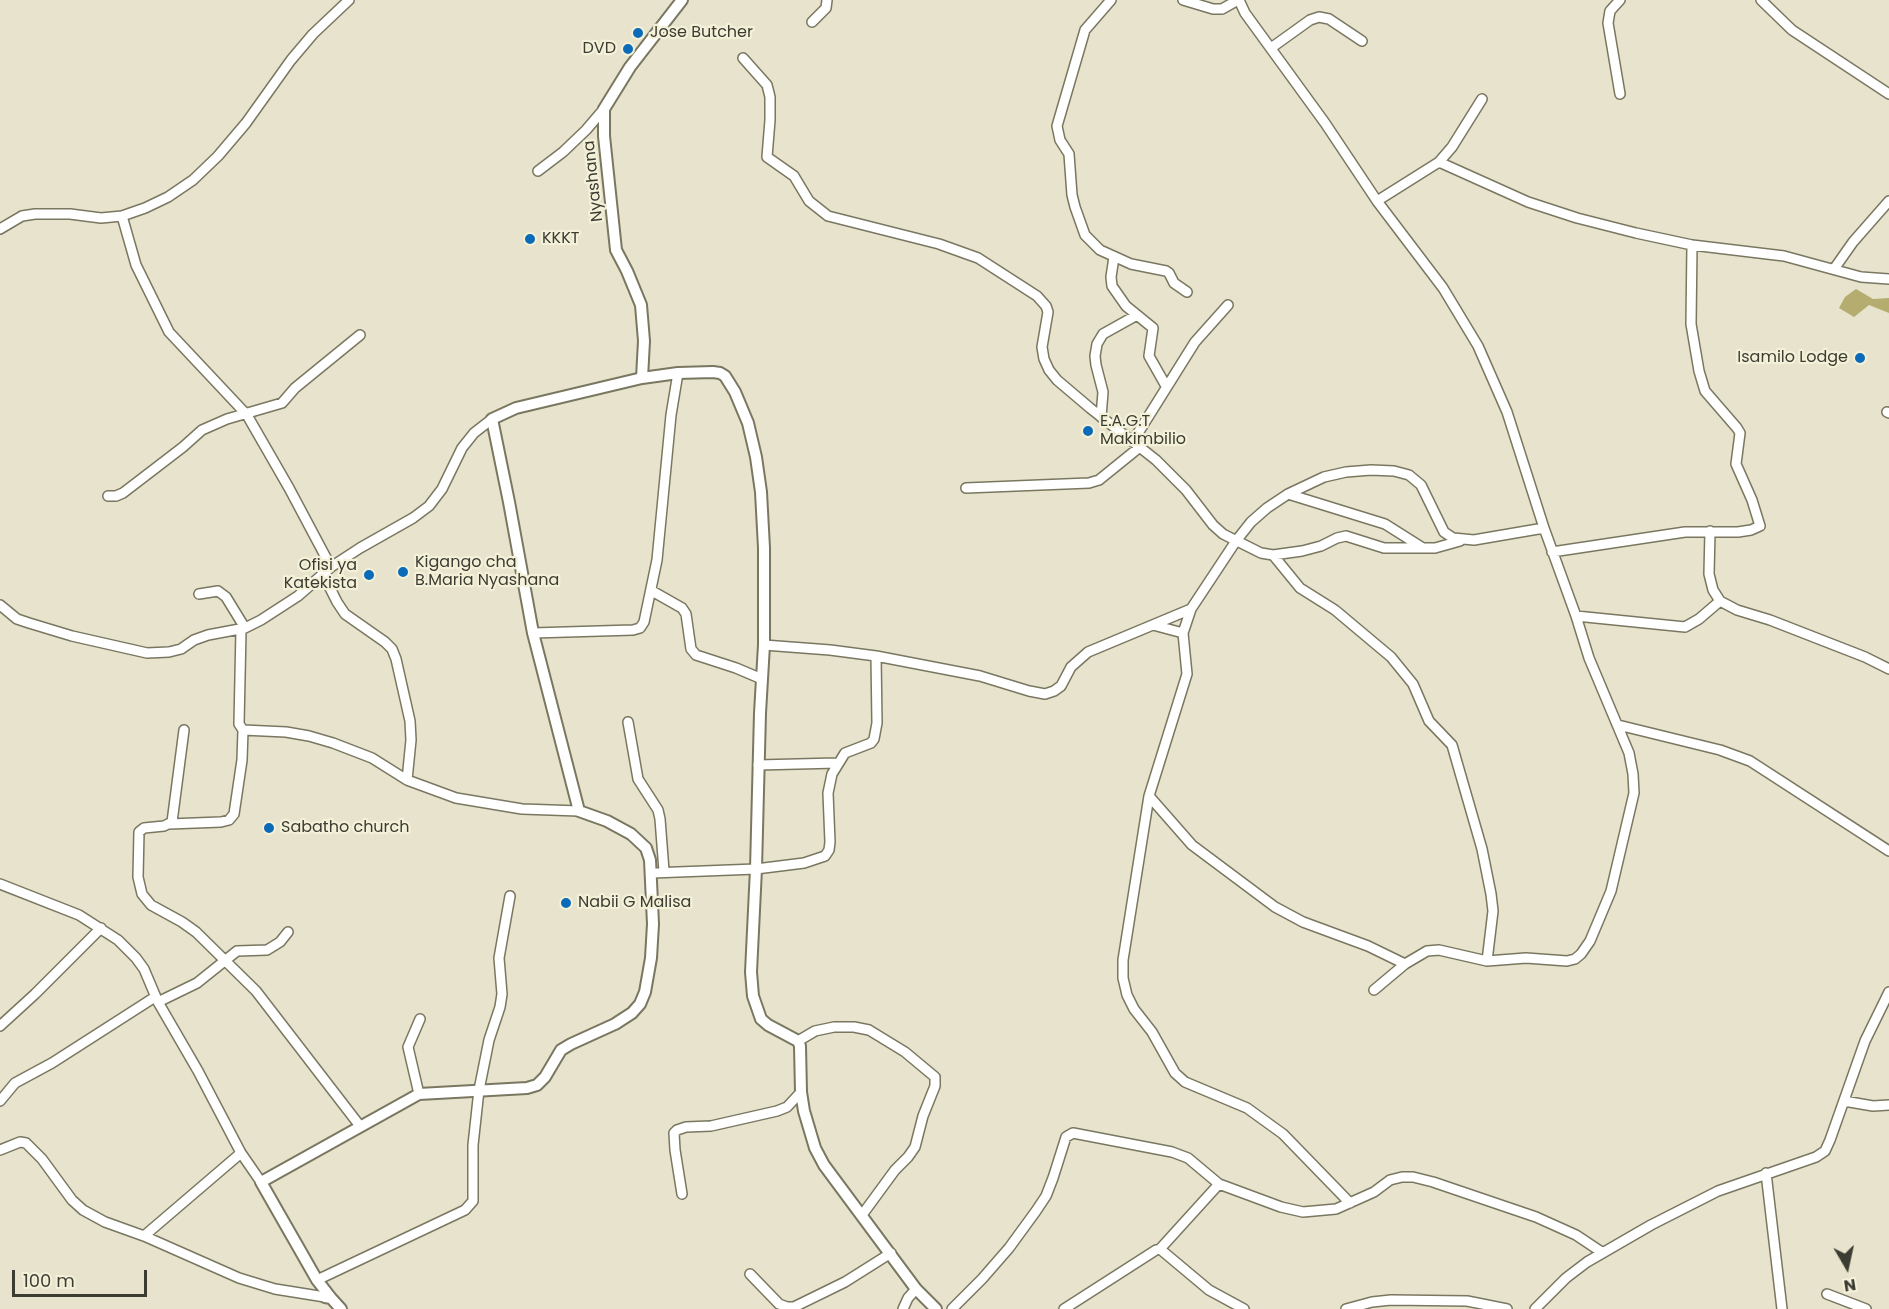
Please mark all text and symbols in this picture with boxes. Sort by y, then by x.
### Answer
place label: Jose Butcher [650,23,753,43]
marker: Jose Butcher [631,26,645,40]
place label: DVD [583,39,616,59]
marker: DVD [621,42,635,56]
street label: Nyashana [580,139,608,223]
place label: KKKT [542,229,579,249]
marker: KKKT [523,232,537,246]
place label: Isamilo Lodge [1737,348,1848,368]
marker: Isamilo Lodge [1853,351,1867,365]
place label: E.A.G.T Makimbilio [1100,412,1186,450]
marker: E.A.G.T Makimbilio [1081,424,1095,438]
place label: Kigango cha B.Maria Nyashana [415,553,559,591]
place label: Ofisi ya Katekista [284,556,357,594]
marker: Kigango cha B.Maria Nyashana [396,565,410,579]
marker: Ofisi ya Katekista [362,568,376,582]
place label: Sabatho church [281,818,410,838]
marker: Sabatho church [262,821,276,835]
place label: Nabii G Malisa [578,893,691,913]
marker: Nabii G Malisa [559,896,573,910]
north arrow [1817,1237,1877,1297]
scale bar [15,1258,150,1296]
text: 100 m [23,1268,75,1293]
text: N [1842,1273,1858,1298]

